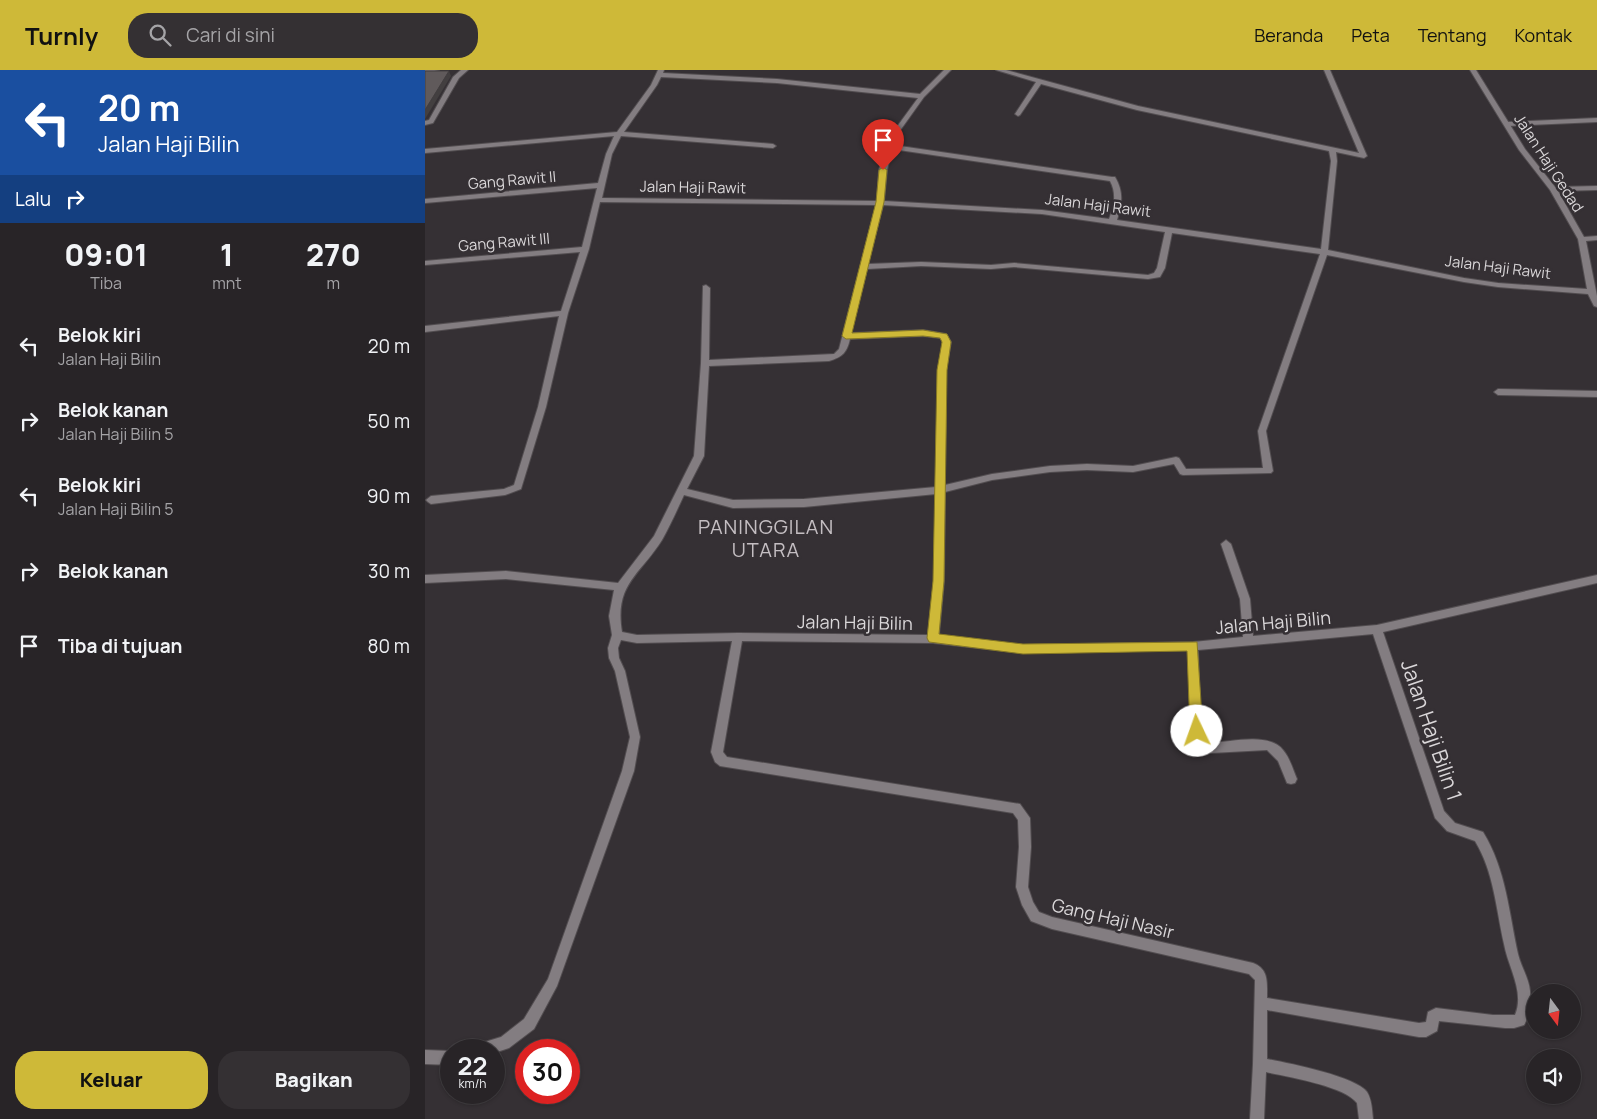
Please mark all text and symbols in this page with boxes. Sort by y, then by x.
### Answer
search box [128,13,478,58]
text: Turnly [25,19,98,52]
icon: search [146,21,174,49]
text: Cari di sini [186,22,275,48]
text: Beranda [1254,23,1323,47]
text: Peta [1351,23,1390,47]
text: Tentang [1418,23,1487,47]
text: Kontak [1515,23,1572,47]
text: 20 m [98,84,180,132]
icon: left [15,90,80,155]
street label: Jalan Haji Gedad [1509,110,1589,216]
pin [862,119,904,170]
icon: arrive [869,126,897,154]
text: Jalan Haji Bilin [98,129,240,159]
street label: Gang Rawit II [467,166,557,194]
street label: Jalan Haji Rawit [640,176,746,198]
icon: right [61,185,89,213]
text: Lalu [15,186,51,212]
street label: Jalan Haji Rawit [1044,188,1152,222]
street label: Gang Rawit III [457,228,551,256]
text: 09:01 [64,234,148,275]
text: 1 [220,234,234,275]
text: 270 [306,234,361,275]
street label: Jalan Haji Rawit [1444,250,1552,284]
text: Tiba [90,272,122,294]
text: mnt [212,272,242,294]
text: m [327,272,340,294]
text: Belok kiri [58,322,141,348]
icon: left [15,332,43,360]
text: 20 m [368,333,410,359]
text: Jalan Haji Bilin [58,348,161,370]
text: Belok kanan [58,397,168,423]
icon: right [15,407,43,435]
text: 50 m [368,408,410,434]
text: Jalan Haji Bilin 5 [58,423,173,445]
text: Belok kiri [58,472,141,498]
icon: left [15,482,43,510]
text: 90 m [367,483,410,509]
text: Jalan Haji Bilin 5 [58,498,173,520]
district label: PANINGGILAN UTARA [698,513,834,563]
icon: right [15,557,43,585]
text: Belok kanan [58,558,168,584]
text: 30 m [368,558,410,584]
street label: Jalan Haji Bilin [1214,605,1332,639]
street label: Jalan Haji Bilin [797,609,913,635]
icon: arrive [15,632,43,660]
text: Tiba di tujuan [58,633,182,659]
text: 80 m [367,633,410,659]
street label: Jalan Haji Bilin 1 [1395,656,1469,804]
position arrow [1170,704,1222,756]
street label: Gang Haji Nasir [1050,892,1177,944]
north arrow [1526,984,1581,1039]
map controls [1526,984,1581,1104]
speed limit sign: 30 [515,1039,580,1104]
text: 22 [458,1048,487,1083]
button: sound [1526,1049,1581,1104]
button: Keluar [15,1051,208,1109]
button: Bagikan [218,1051,410,1109]
text: km/h [459,1075,486,1092]

